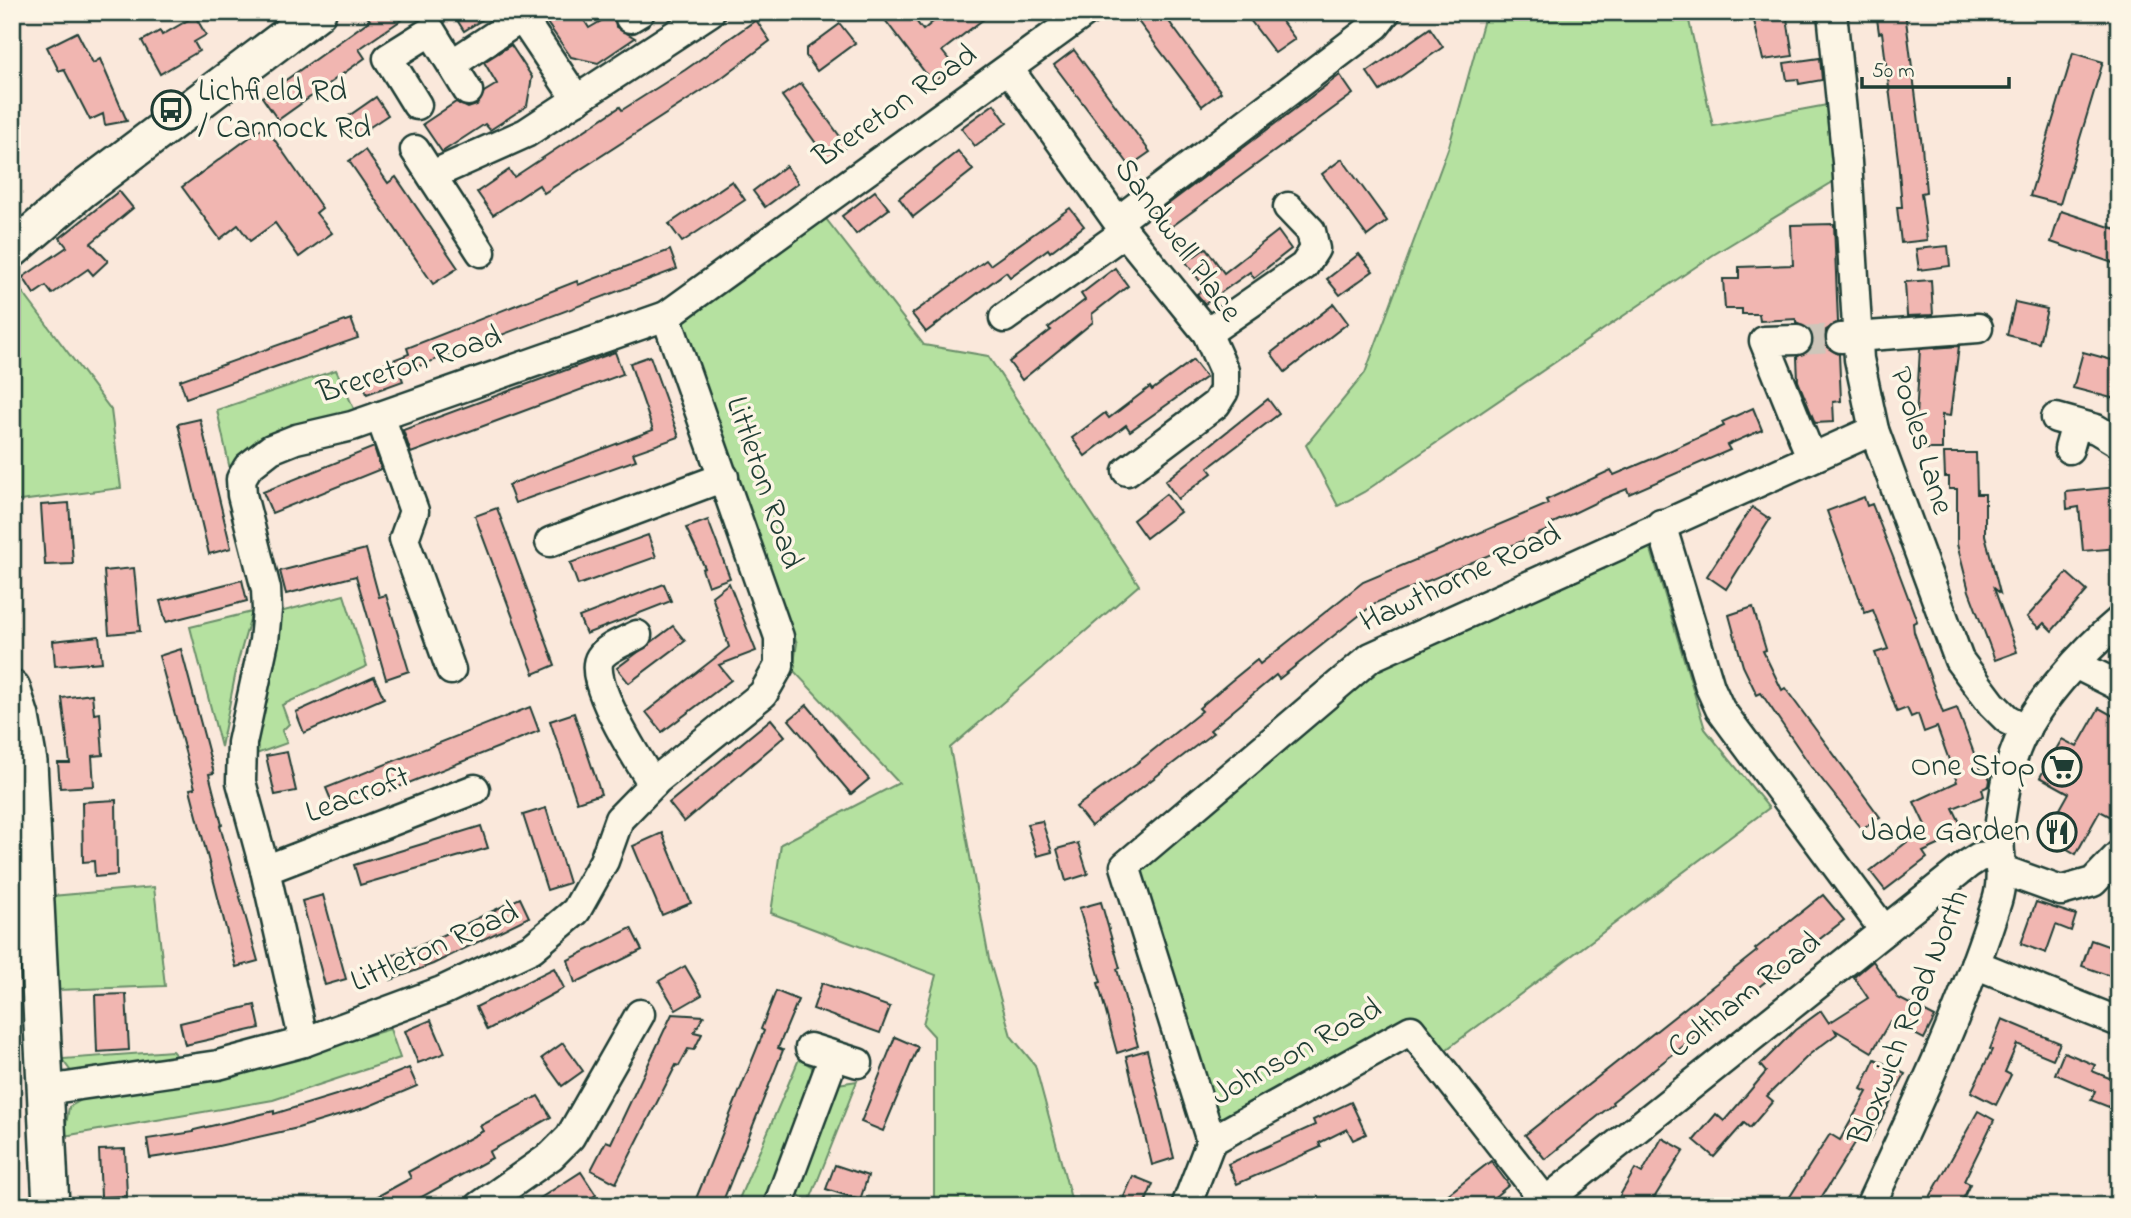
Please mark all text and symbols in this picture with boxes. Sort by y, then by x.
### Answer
street label: Brereton Road [804,33,988,182]
scale bar [1862,46,2008,90]
text: 50 m [1872,57,1915,87]
place label: Lichfield Rd / Cannock Rd [198,69,371,153]
bus stop icon: Lichfield Rd / Cannock Rd [150,89,192,131]
street label: Sandwell Place [1101,149,1253,334]
street label: Brereton Road [311,314,508,418]
street label: Pooles Lane [1875,361,1965,521]
street label: Littleton Road [712,390,814,576]
street label: Hawthorne Road [1353,512,1569,646]
place label: One Stop [1911,744,2035,791]
supermarket icon: One Stop [2041,746,2083,788]
street label: Leacroft [299,755,417,837]
place label: Jade Garden [1861,809,2030,856]
restaurant icon: Jade Garden [2036,811,2078,853]
street label: Bloxwich Road North [1837,883,1983,1154]
street label: Littleton Road [343,890,527,1006]
street label: Coltham Road [1658,921,1832,1071]
street label: Johnson Road [1203,987,1391,1119]

